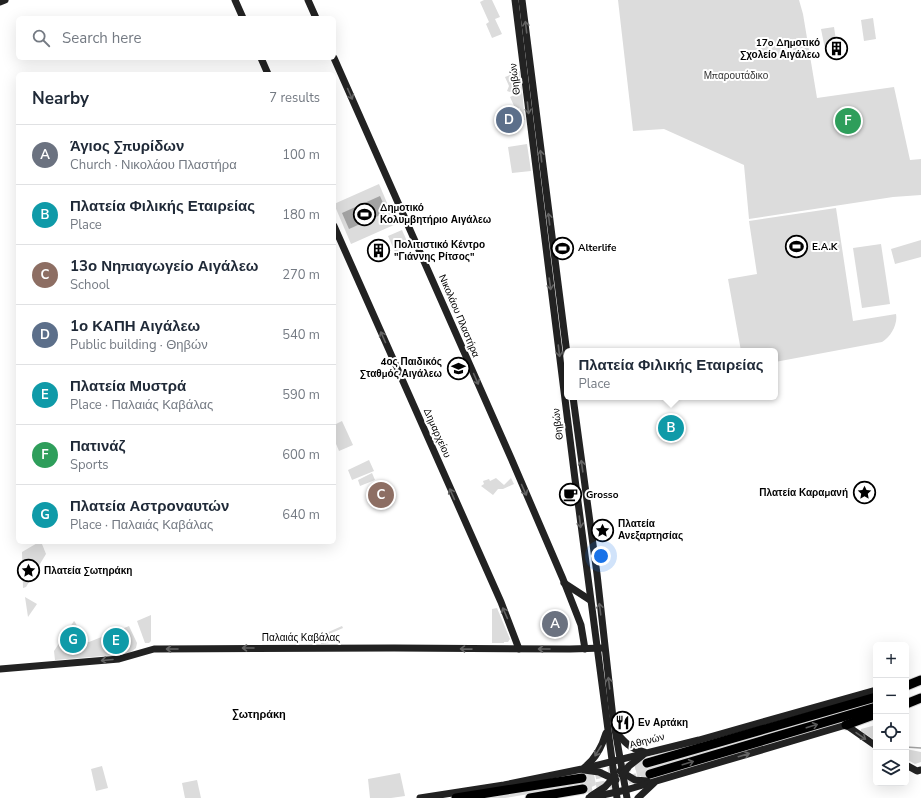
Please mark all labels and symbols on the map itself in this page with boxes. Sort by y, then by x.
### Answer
one-way arrow [522,21,529,34]
place label: 17o Δημοτικό Σχολείο Αιγάλεω [740,36,821,62]
building icon: 17o Δημοτικό Σχολείο Αιγάλεω [823,36,849,62]
street label: Θηβών [506,62,524,96]
park label: Μπαρουτάδικο [704,69,769,83]
one-way arrow [346,87,354,99]
one-way arrow [524,101,532,114]
pin: D [496,105,522,135]
pin: F [835,106,861,136]
one-way arrow [538,150,545,163]
sports icon: Δημοτικό Κολυμβητήριο Αιγάλεω [352,201,378,227]
place label: Δημοτικό Κολυμβητήριο Αιγάλεω [380,201,492,227]
one-way arrow [545,213,553,226]
sports icon: E.A.K [784,234,810,260]
sports icon: Alterlife [549,235,575,261]
building icon: Πολιτιστικό Κέντρο "Γιάννης Ρίτσος" [365,238,391,264]
place label: Πολιτιστικό Κέντρο "Γιάννης Ρίτσος" [394,238,485,264]
place label: E.A.K [812,240,838,254]
place label: Alterlife [578,241,617,255]
street label: Νικολάου Πλαστήρα [435,272,483,360]
one-way arrow [546,277,554,290]
one-way arrow [379,331,386,343]
one-way arrow [555,344,563,357]
place label: 4ος Παιδικός Σταθμός Αιγάλεω [360,355,443,381]
school or university icon: 4ος Παιδικός Σταθμός Αιγάλεω [445,355,471,381]
one-way arrow [472,373,480,385]
street label: Δημαρχείου [420,406,454,460]
street label: Θηβών [549,407,567,441]
pin: B [658,413,684,443]
one-way arrow [578,460,586,473]
pin: C [368,480,394,510]
place icon: Πλατεία Καραμανή [851,480,877,506]
cafe icon: Grosso [558,482,584,508]
one-way arrow [521,483,528,495]
place label: Πλατεία Καραμανή [759,486,848,500]
one-way arrow [448,488,456,500]
place label: Grosso [586,488,619,502]
one-way arrow [576,515,584,528]
place icon: Πλατεία Ανεξαρτησίας [589,517,615,543]
place label: Πλατεία Ανεξαρτησίας [618,517,683,543]
your location [591,546,611,566]
place icon: Πλατεία Σωτηράκη [16,558,42,584]
place label: Πλατεία Σωτηράκη [44,564,132,578]
one-way arrow [596,603,604,616]
one-way arrow [501,607,508,619]
pin: A [542,609,568,639]
pin: G [60,625,86,655]
pin: E [103,626,129,656]
street label: Παλαιάς Καβάλας [262,631,340,645]
one-way arrow [242,644,255,652]
one-way arrow [166,645,179,653]
one-way arrow [460,645,473,652]
one-way arrow [538,645,551,653]
one-way arrow [101,656,114,663]
one-way arrow [605,677,613,690]
district label: Σωτηράκη [232,707,286,722]
restaurant icon: Εν Αρτάκη [610,710,636,736]
place label: Εν Αρτάκη [638,716,688,730]
one-way arrow [805,722,818,729]
street label: Αθηνών [628,730,666,752]
one-way arrow [855,732,866,740]
one-way arrow [594,745,602,757]
one-way arrow [737,751,750,758]
one-way arrow [681,759,694,766]

